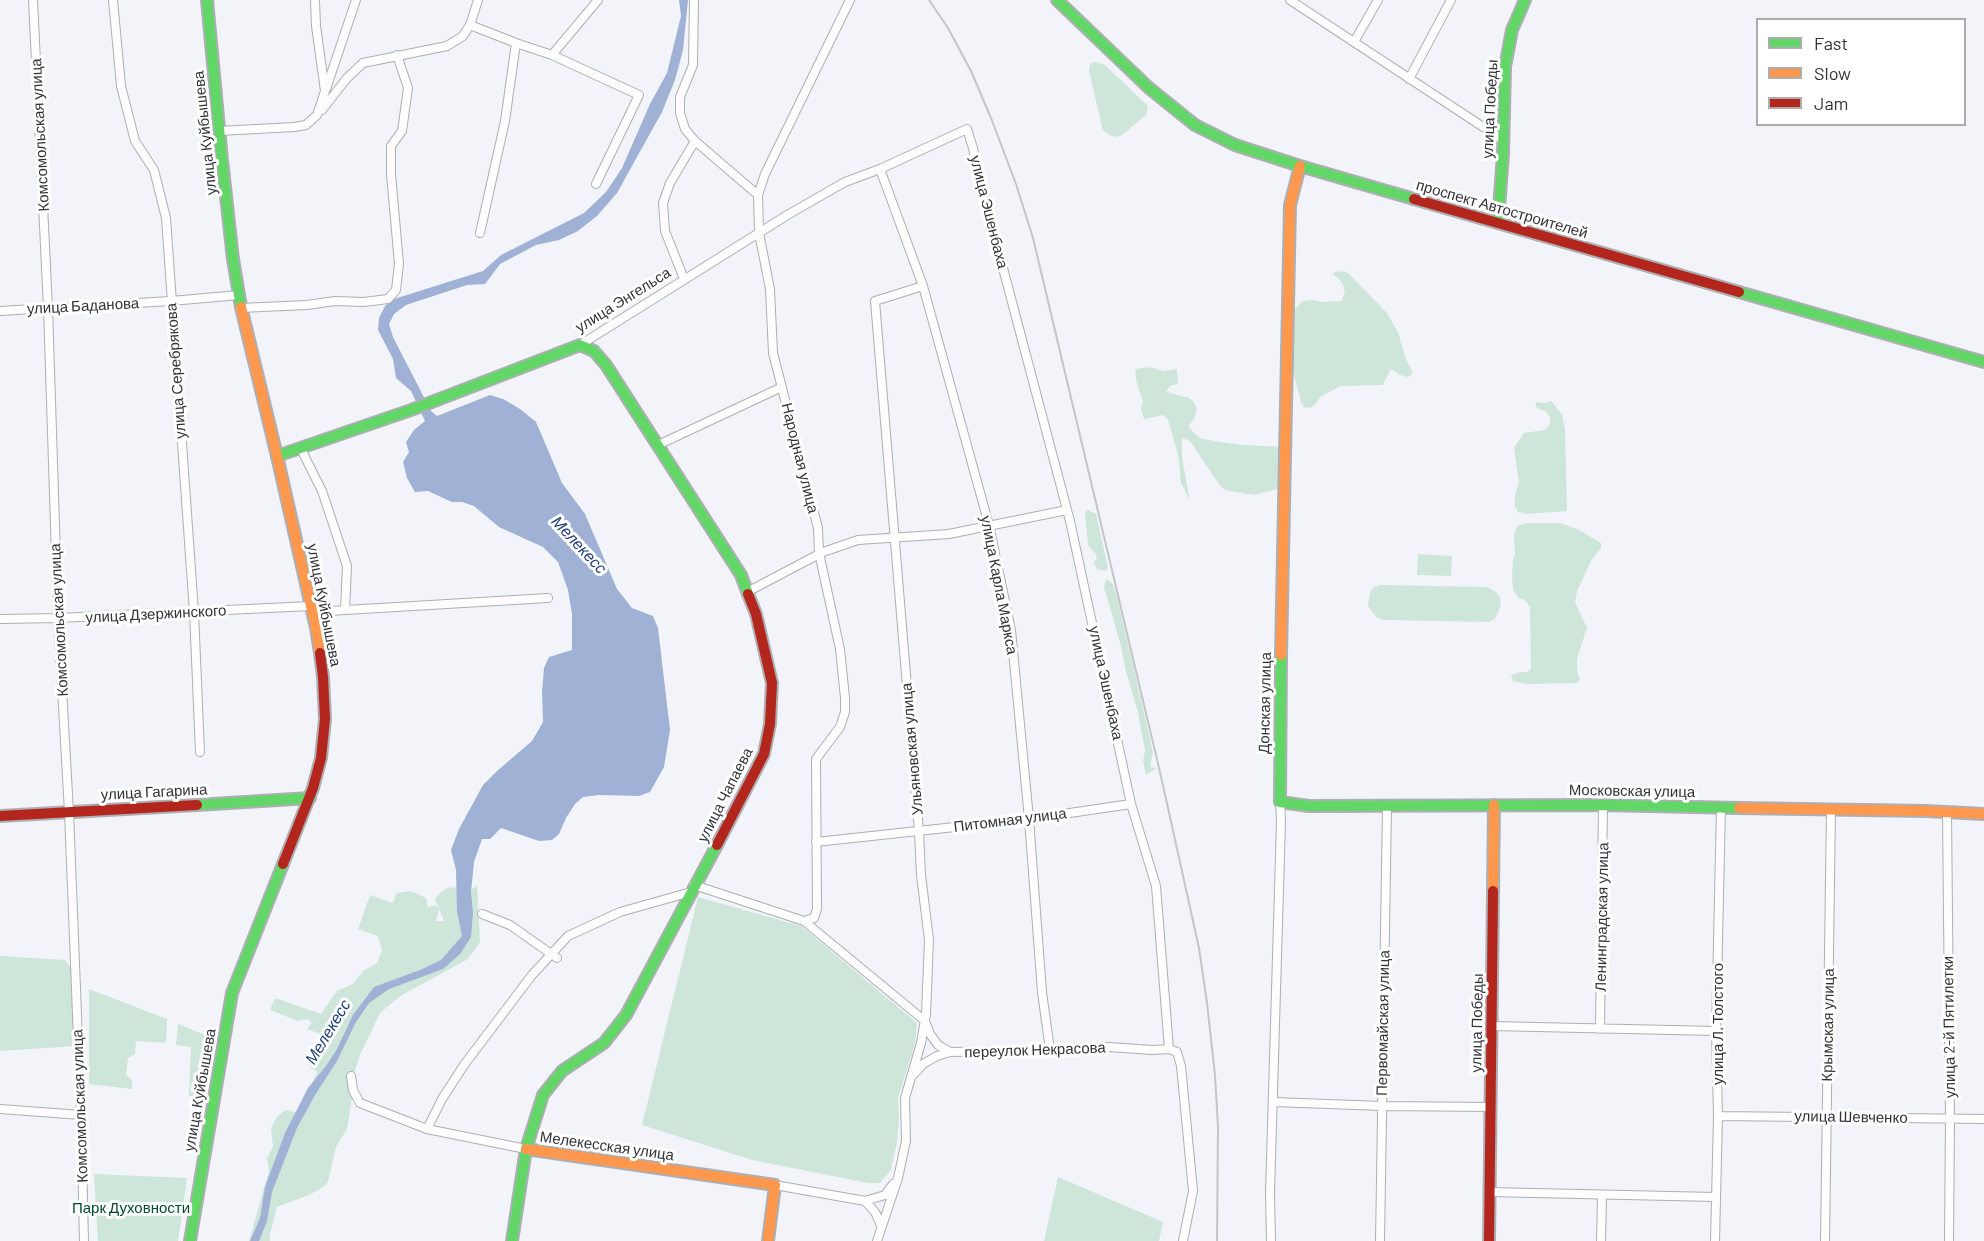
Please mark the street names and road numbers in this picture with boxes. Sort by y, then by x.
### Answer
street label: Комсомольская улица [27,58,53,212]
street label: улица Победы [1478,59,1502,159]
street label: улица Куйбышева [190,70,220,196]
street label: улица Эшенбаха [966,154,1012,270]
street label: проспект Автостроителей [1414,176,1590,242]
street label: улица Энгельса [572,264,674,336]
street label: улица Баданова [26,294,140,318]
street label: улица Серебрякова [162,303,190,439]
street label: Народная улица [778,401,822,515]
street label: улица Карла Маркса [977,514,1021,656]
street label: улица Куйбышева [303,542,345,668]
street label: Комсомольская улица [46,543,72,697]
street label: улица Дзержинского [85,601,227,627]
street label: улица Эшенбаха [1085,624,1127,742]
street label: Донская улица [1255,652,1275,754]
street label: Ульяновская улица [897,682,927,816]
street label: улица Чапаева [693,745,757,845]
street label: улица Гагарина [100,780,208,804]
street label: Московская улица [1569,781,1695,801]
street label: Питомная улица [953,804,1067,836]
street label: Ленинградская улица [1592,842,1612,992]
street label: Первомайская улица [1373,950,1393,1096]
street label: улица 2-й Пятилетки [1939,956,1959,1098]
street label: улица Л. Толстого [1709,963,1727,1085]
street label: Крымская улица [1818,968,1838,1082]
street label: улица Победы [1467,973,1487,1073]
street label: улица Куйбышева [180,1027,220,1153]
street label: Комсомольская улица [68,1029,92,1183]
street label: переулок Некрасова [964,1039,1106,1061]
street label: улица Шевченко [1794,1107,1908,1127]
street label: Мелекесская улица [539,1128,675,1164]

